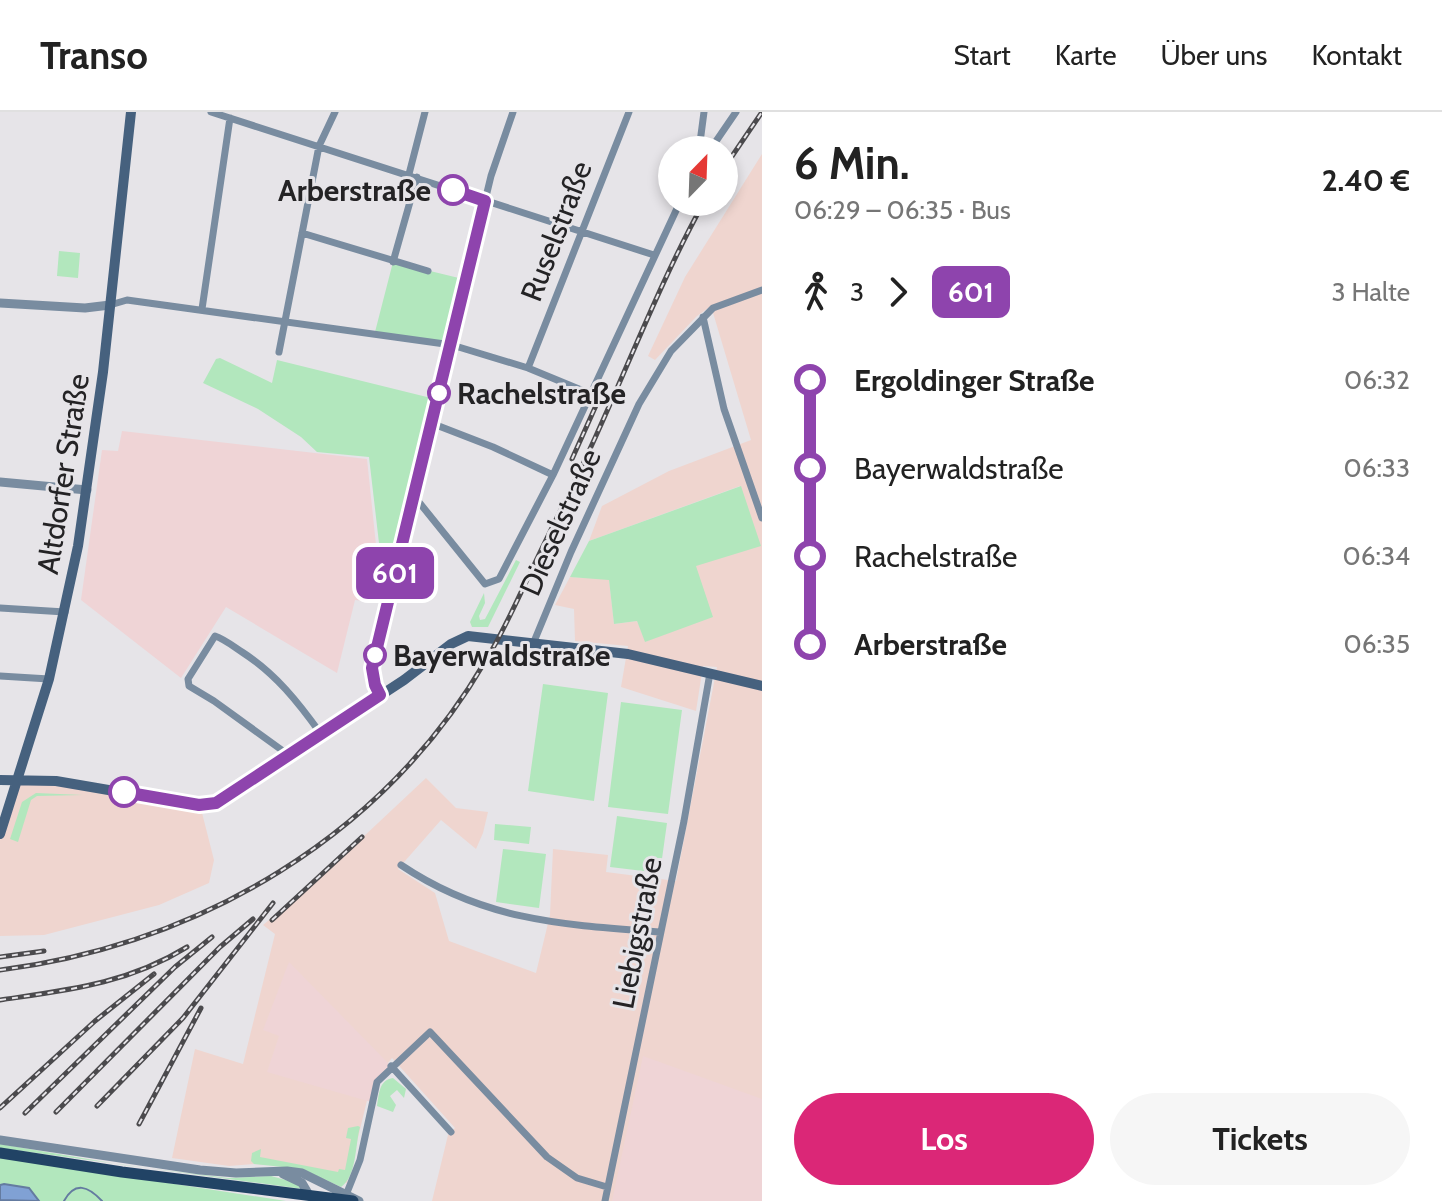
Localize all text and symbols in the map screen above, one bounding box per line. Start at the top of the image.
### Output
text: Transo [40,32,148,79]
text: Start [954,38,1011,72]
text: Karte [1055,38,1117,72]
text: Über uns [1161,38,1267,72]
text: Kontakt [1311,38,1402,72]
north arrow [658,136,738,216]
map controls [658,136,738,216]
text: 6 Min. [794,137,909,190]
street label: Ruselstraße [512,156,600,306]
text: 2.40 € [1322,162,1410,199]
place label: Arberstraße [278,172,431,209]
marker: Arberstraße [438,175,468,205]
text: 06:29 – 06:35 · Bus [794,194,1011,226]
icon: walk [794,270,838,314]
icon: forward [876,270,920,314]
text: 601 [948,275,994,309]
text: 3 [850,276,864,308]
text: 3 Halte [1332,276,1410,308]
text: Ergoldinger Straße [854,362,1095,399]
text: 06:32 [1344,364,1410,396]
street label: Altdorfer Straße [29,371,97,577]
place label: Rachelstraße [457,375,626,412]
marker: Rachelstraße [428,382,450,404]
street label: Dieselstraße [511,443,609,601]
text: Bayerwaldstraße [854,450,1064,487]
text: 06:33 [1344,452,1410,484]
text: Rachelstraße [854,538,1017,575]
text: 06:34 [1343,540,1410,572]
line badge: 601 [349,547,441,599]
text: 601 [372,556,418,590]
text: Arberstraße [854,626,1007,663]
text: 06:35 [1344,628,1410,660]
place label: Bayerwaldstraße [393,637,611,674]
marker: Bayerwaldstraße [364,644,386,666]
unlabelled marker [109,777,139,807]
street label: Liebigstraße [604,854,670,1012]
button: Los [794,1093,1094,1185]
button: Tickets [1110,1093,1410,1185]

